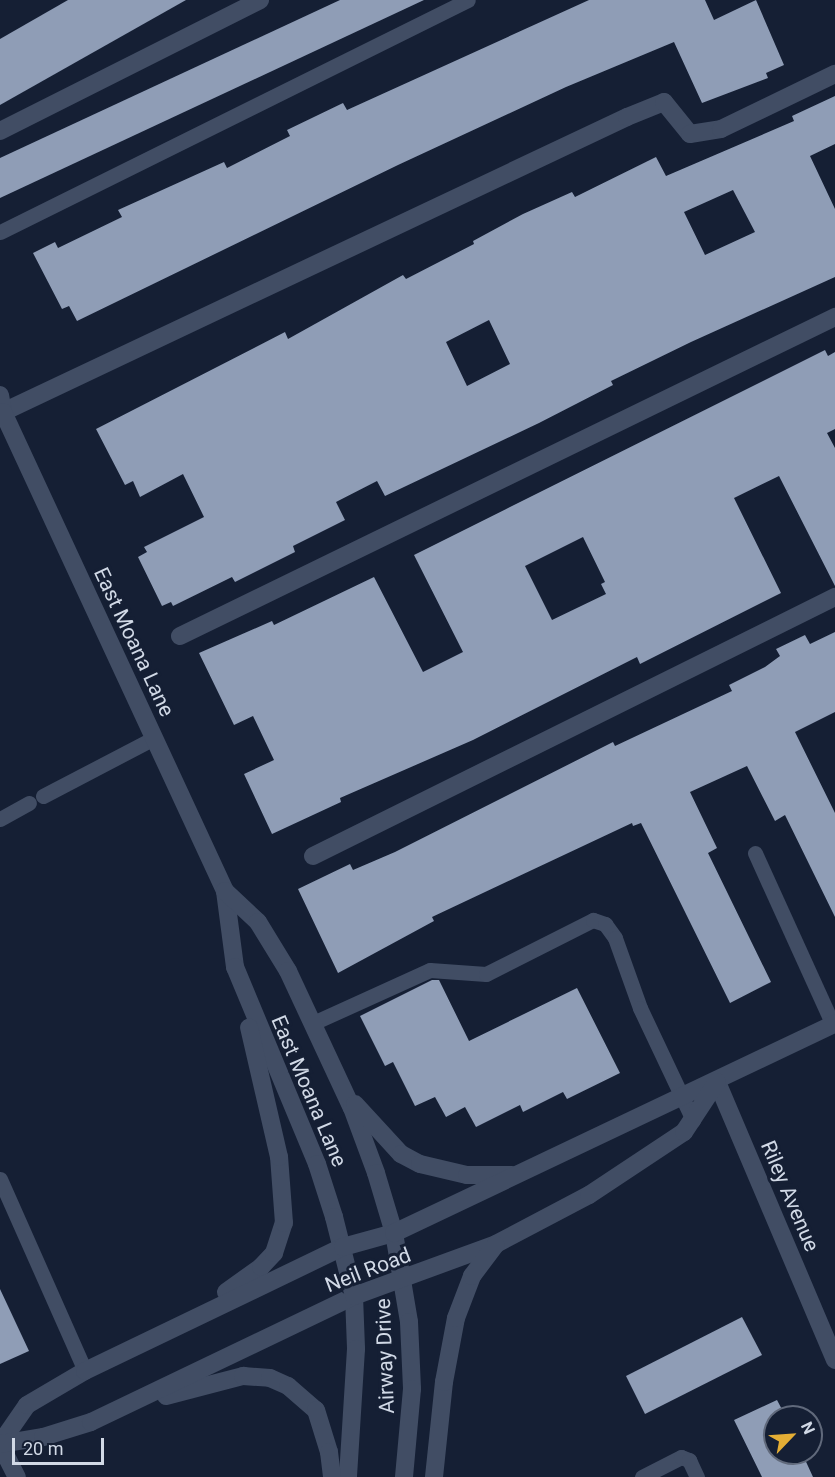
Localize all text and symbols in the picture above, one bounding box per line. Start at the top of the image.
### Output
street label: East Moana Lane [88,563,180,721]
street label: East Moana Lane [266,1012,352,1170]
street label: Riley Avenue [755,1137,825,1255]
street label: Neil Road [322,1242,414,1298]
street label: Airway Drive [370,1298,400,1414]
north arrow [763,1405,823,1465]
text: N [797,1419,819,1437]
scale bar [15,1426,106,1464]
text: 20 m [23,1438,63,1459]

